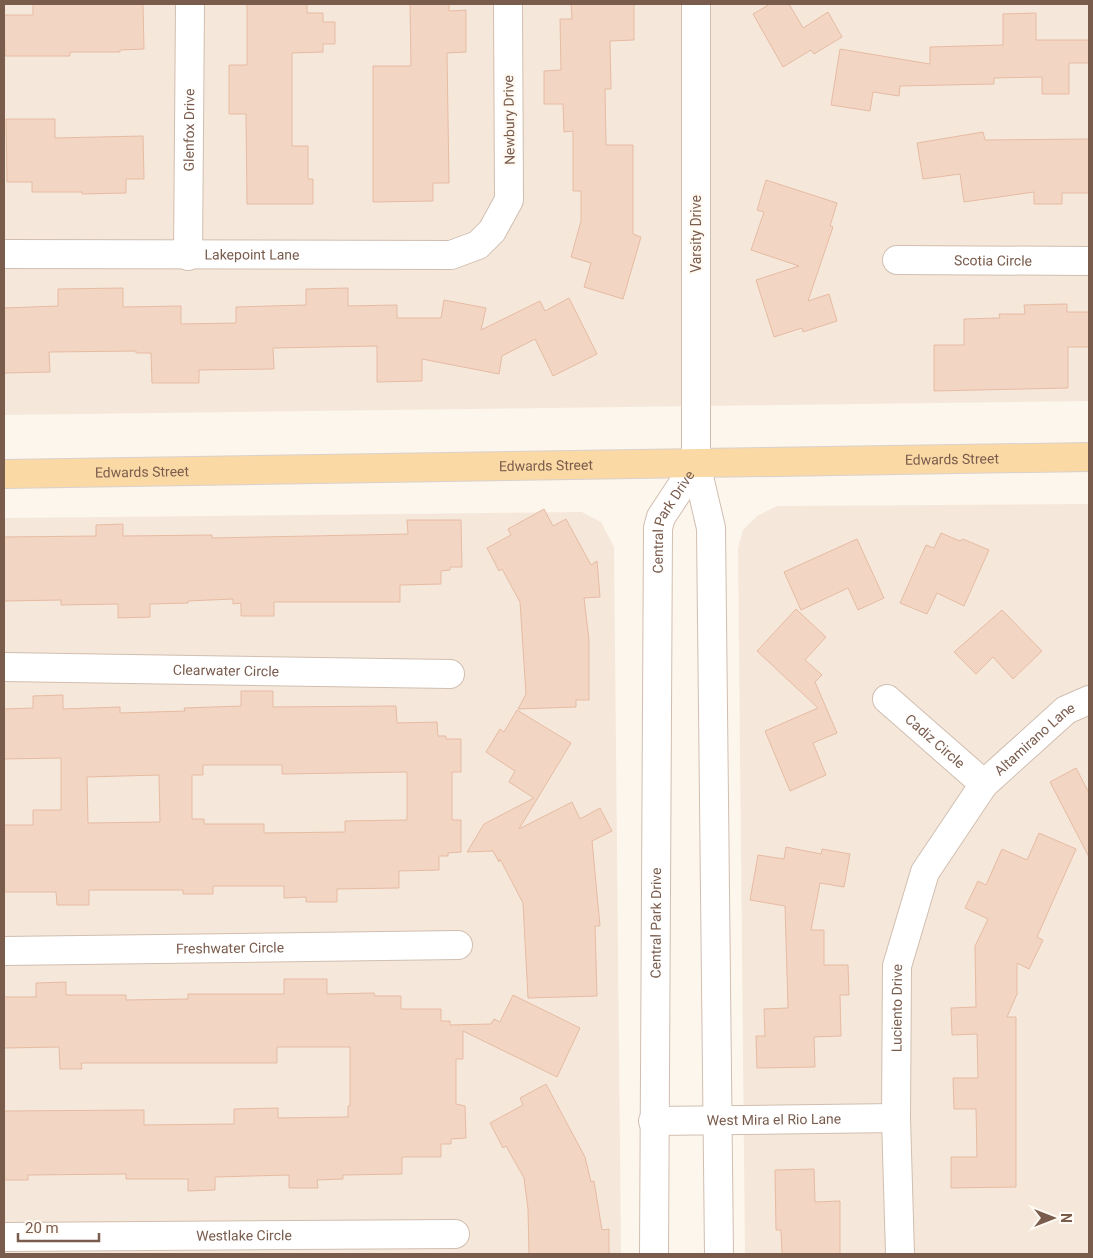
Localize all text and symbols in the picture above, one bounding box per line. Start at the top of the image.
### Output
street label: Newbury Drive [500,75,518,165]
street label: Glenfox Drive [181,89,197,171]
street label: Varsity Drive [688,195,704,273]
street label: Lakepoint Lane [204,246,300,263]
street label: Scotia Circle [954,252,1032,269]
street label: Edwards Street [905,450,999,468]
street label: Edwards Street [499,457,594,474]
street label: Edwards Street [95,463,190,481]
street label: Central Park Drive [650,467,698,574]
street label: Clearwater Circle [173,662,279,679]
street label: Altamirano Lane [991,699,1077,779]
street label: Cadiz Circle [902,711,968,772]
street label: Central Park Drive [648,867,664,979]
street label: Freshwater Circle [176,939,284,957]
street label: Luciento Drive [888,964,905,1052]
street label: West Mira el Rio Lane [707,1111,841,1128]
north arrow [1028,1193,1078,1243]
scale bar [18,1210,99,1242]
text: N [1058,1213,1074,1223]
text: 20 m [25,1219,59,1237]
street label: Westlake Circle [196,1227,292,1244]

